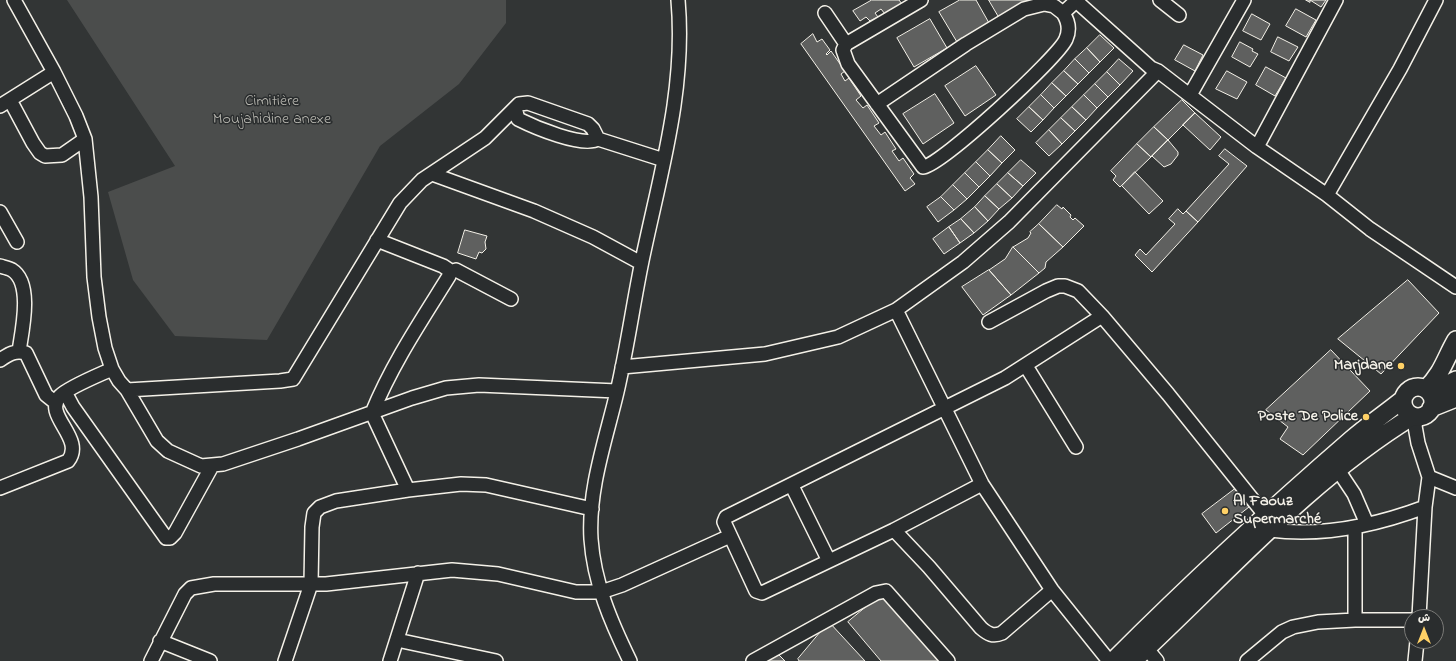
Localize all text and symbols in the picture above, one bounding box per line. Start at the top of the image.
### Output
park label: Cimitière Moujahidine anexe [213,92,331,130]
place label: Marjdane [1334,356,1393,376]
marker: Marjdane [1396,361,1406,371]
place label: Poste De Police [1258,407,1358,427]
marker: Poste De Police [1361,412,1371,422]
place label: Al Faouz Supermarché [1233,492,1321,530]
marker: Al Faouz Supermarché [1220,506,1230,516]
north arrow [1404,609,1444,649]
text: ش [1418,610,1430,626]

